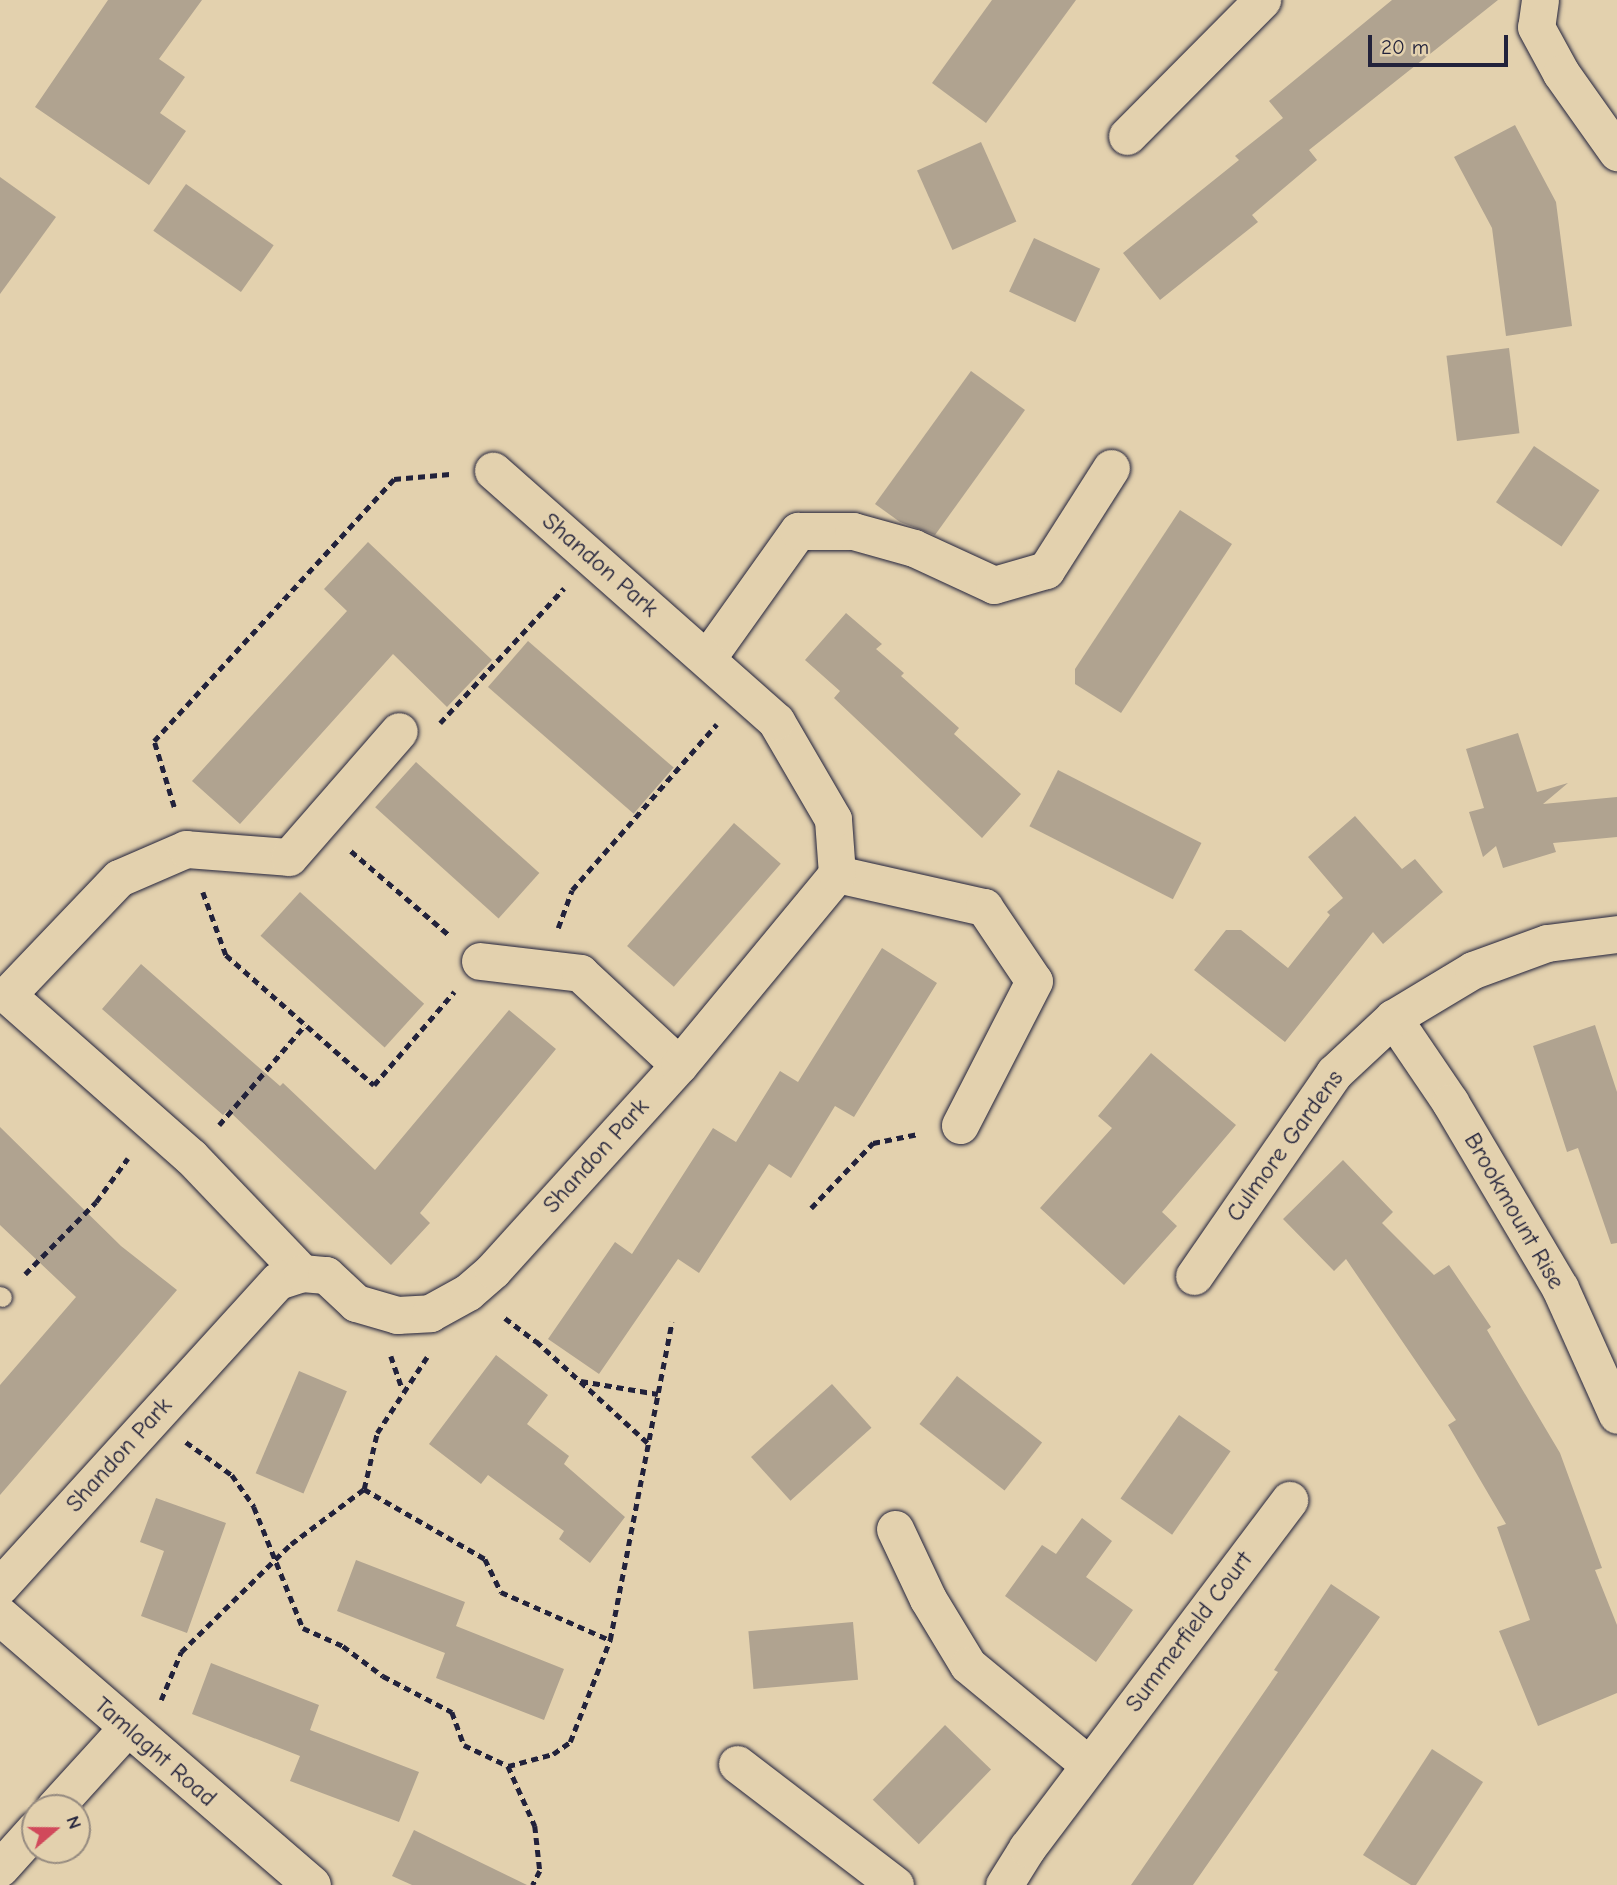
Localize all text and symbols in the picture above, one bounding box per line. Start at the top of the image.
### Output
scale bar [1372,21,1512,65]
text: 20 m [1381,35,1429,59]
street label: Shandon Park [536,507,664,623]
street label: Culmore Gardens [1220,1065,1350,1227]
street label: Shandon Park [537,1093,655,1219]
street label: Brookmount Rise [1458,1128,1570,1294]
street label: Shandon Park [60,1392,178,1518]
street label: Summerfield Court [1119,1546,1259,1718]
street label: Tamlaght Road [88,1691,222,1813]
north arrow [21,1794,91,1864]
text: N [61,1813,86,1832]

